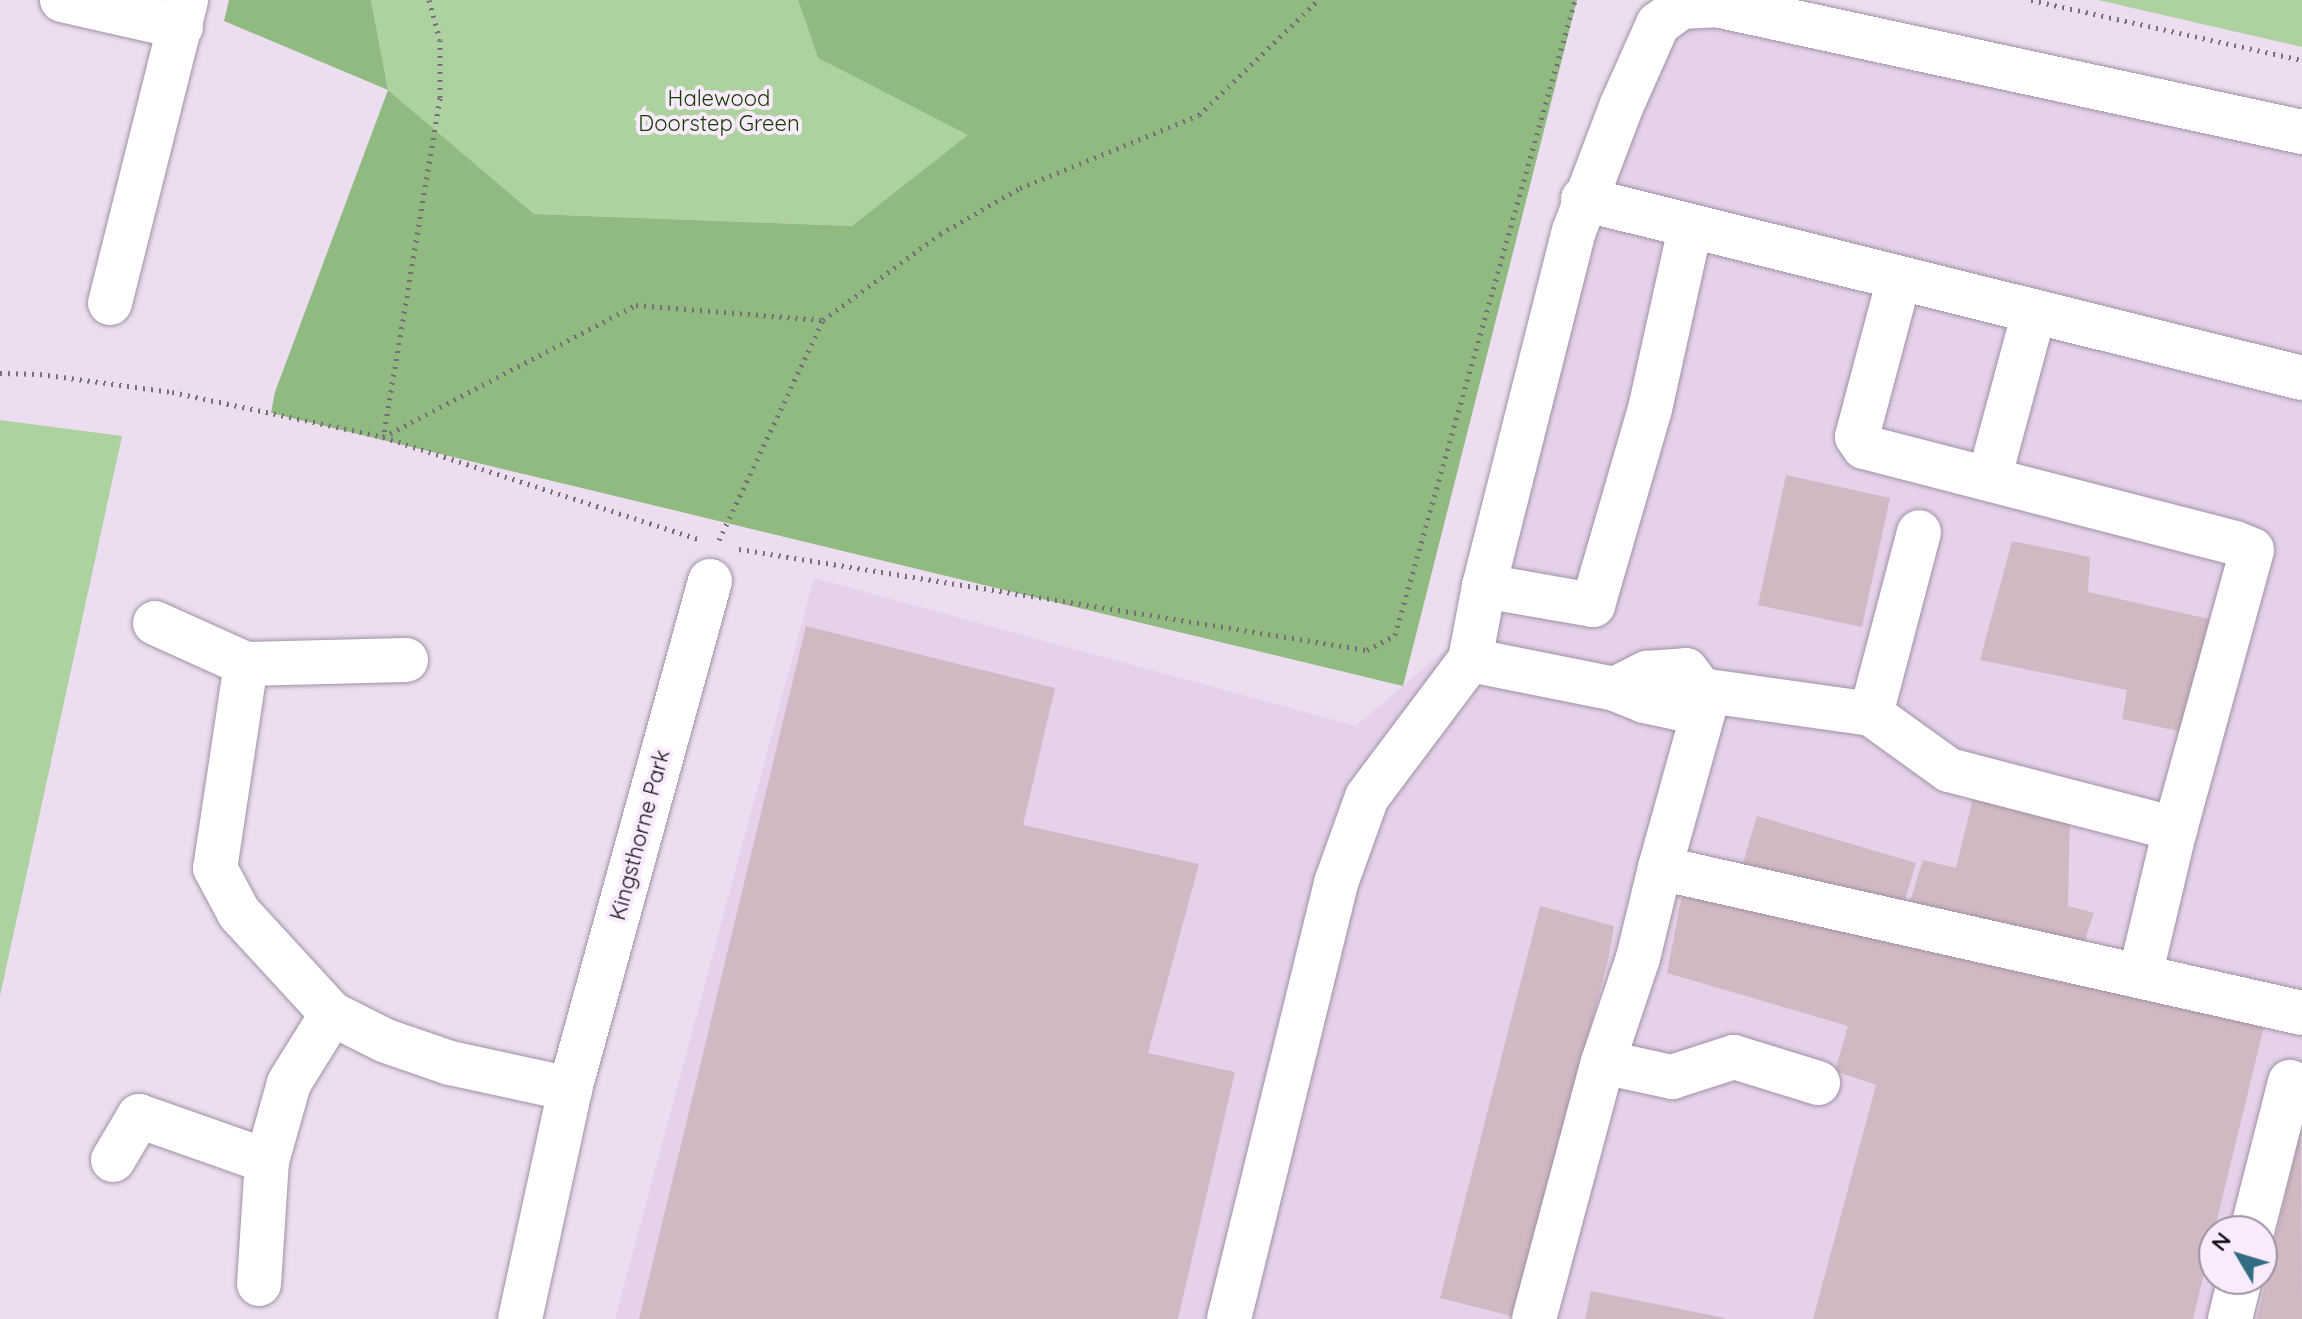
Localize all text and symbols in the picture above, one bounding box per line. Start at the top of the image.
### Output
park label: Halewood Doorstep Green [638,85,800,136]
street label: Kingsthorne Park [605,747,675,923]
north arrow [2198,1215,2278,1295]
text: N [2205,1226,2237,1256]

